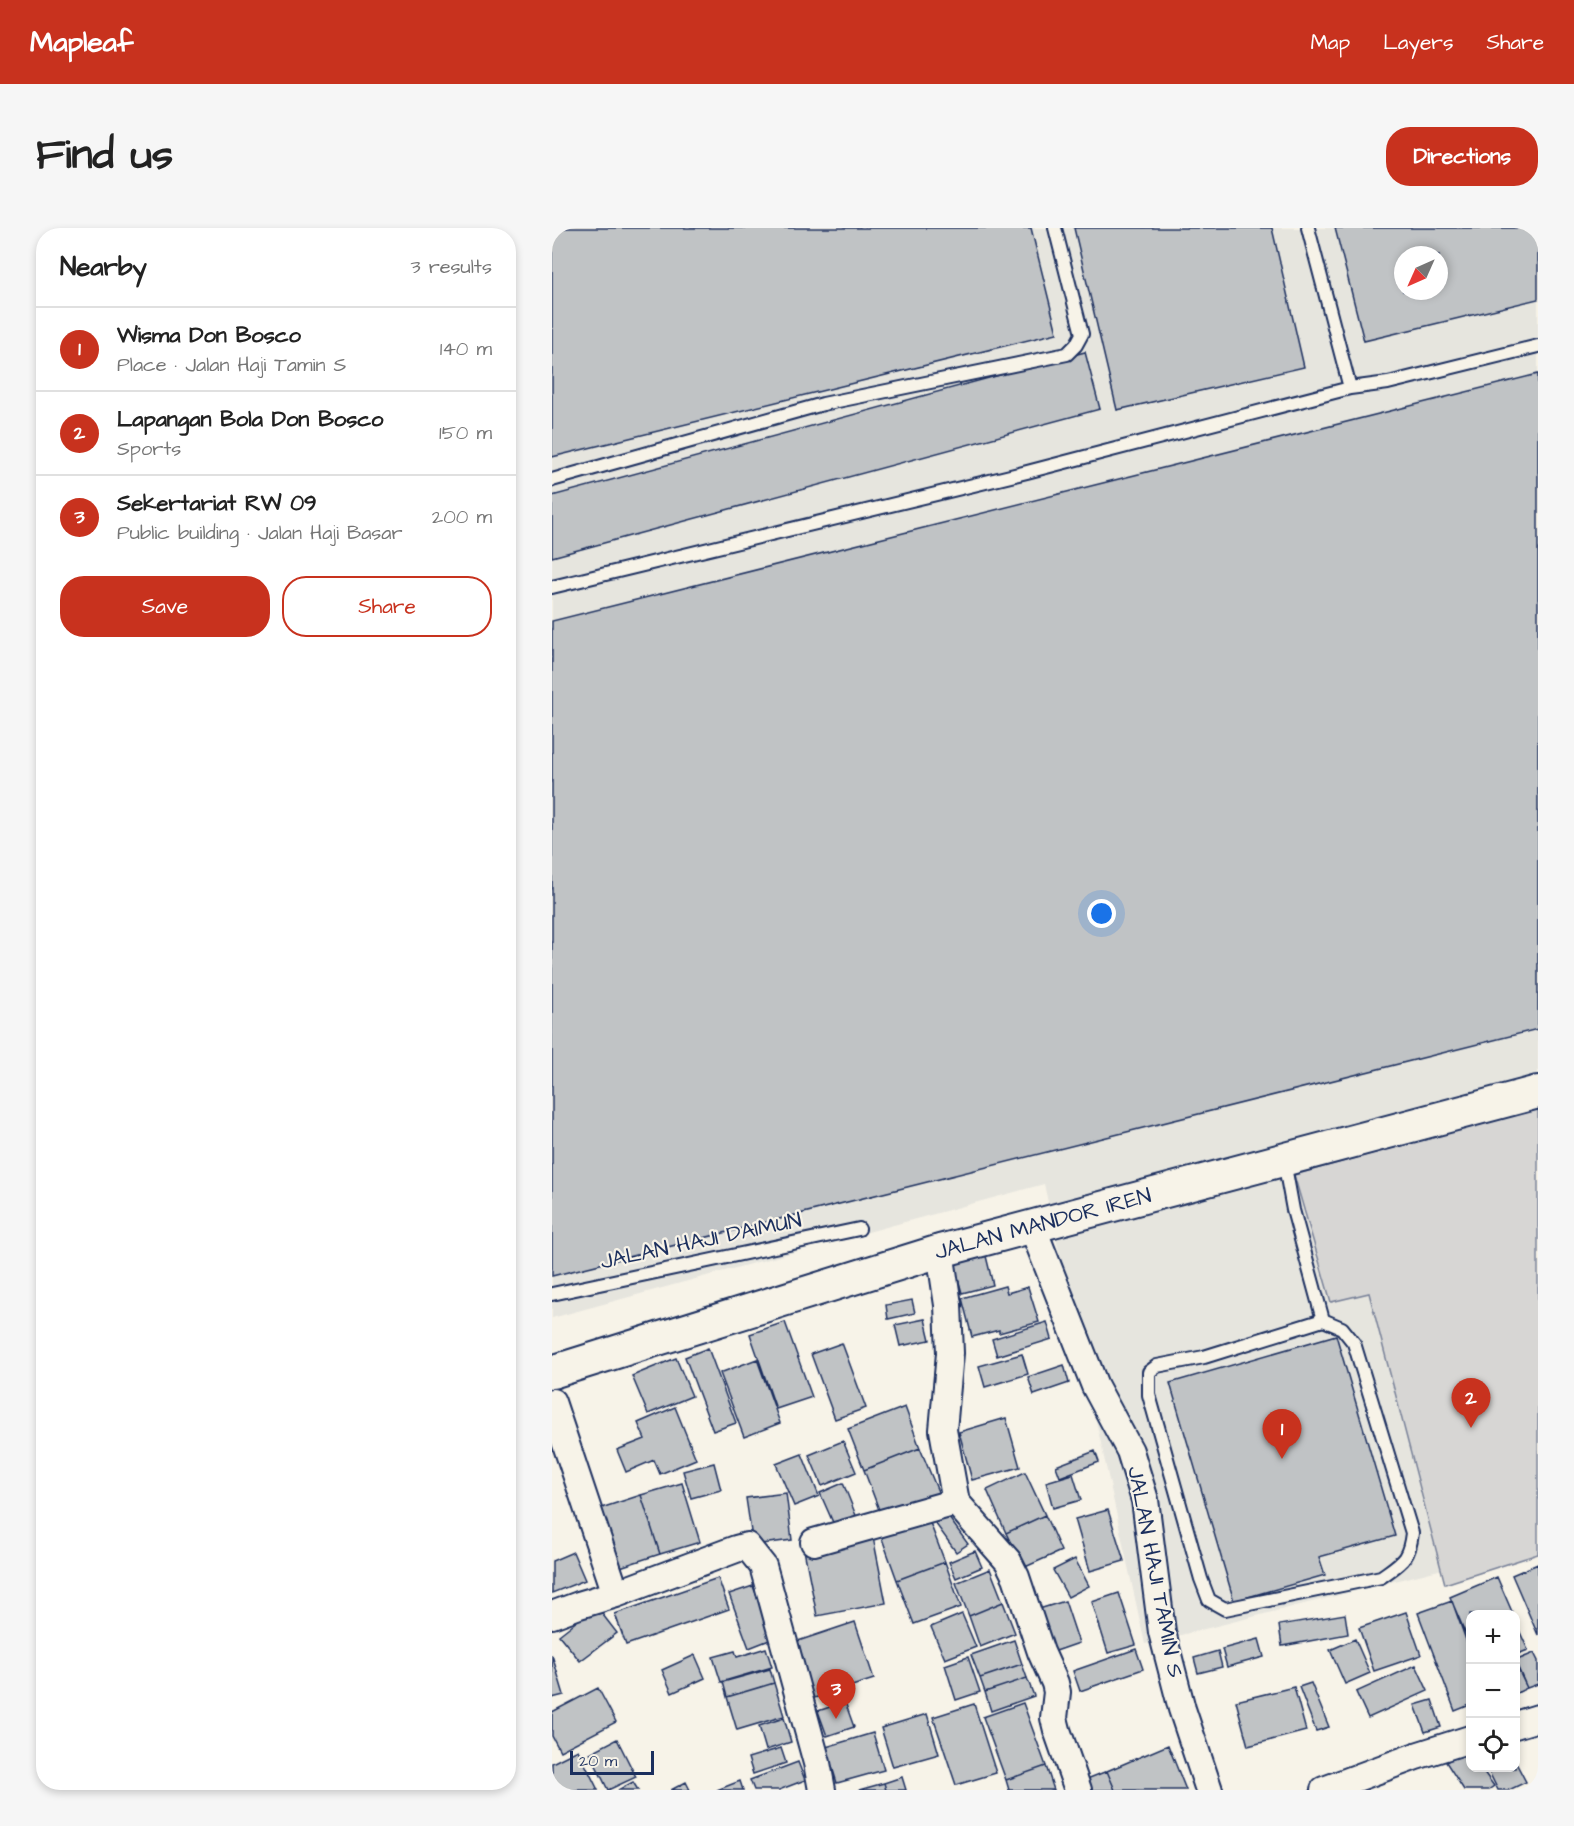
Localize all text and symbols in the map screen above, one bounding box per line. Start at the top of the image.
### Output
text: Mapleaf [30,23,133,62]
text: Map [1310,28,1350,57]
text: Layers [1383,28,1453,57]
text: Share [1486,28,1544,57]
text: Find us [36,127,173,185]
button: Directions [1386,127,1538,186]
north arrow [1394,246,1448,300]
text: Nearby [60,249,147,285]
text: 3 results [410,253,492,281]
text: Wisma Don Bosco [117,320,301,351]
text: 1 [78,335,81,363]
text: 140 m [440,335,492,363]
text: Place · Jalan Haji Tamin S [117,351,346,379]
text: Lapangan Bola Don Bosco [117,404,384,435]
text: 2 [74,419,85,447]
text: 150 m [439,419,492,447]
text: Sports [117,435,181,463]
text: Sekertariat RW 09 [117,488,317,519]
text: 3 [74,503,85,531]
text: 200 m [432,503,492,531]
text: Public building · Jalan Haji Basar [117,519,403,547]
button: Save [60,576,270,637]
button: Share [282,576,492,637]
your location [1087,899,1116,928]
street label: JALAN MANDOR IREN [931,1180,1155,1268]
street label: JALAN HAJI DAIMUN [598,1204,805,1277]
pin: 2 [1452,1378,1490,1428]
pin: 1 [1262,1410,1302,1459]
street label: JALAN HAJI TAMIN S [1119,1464,1191,1680]
map controls [1466,1610,1520,1772]
button: + [1466,1610,1520,1664]
button: − [1466,1664,1520,1718]
pin: 3 [816,1670,856,1719]
button: locate [1466,1718,1520,1772]
scale bar [570,1748,654,1776]
text: 20 m [579,1750,617,1772]

